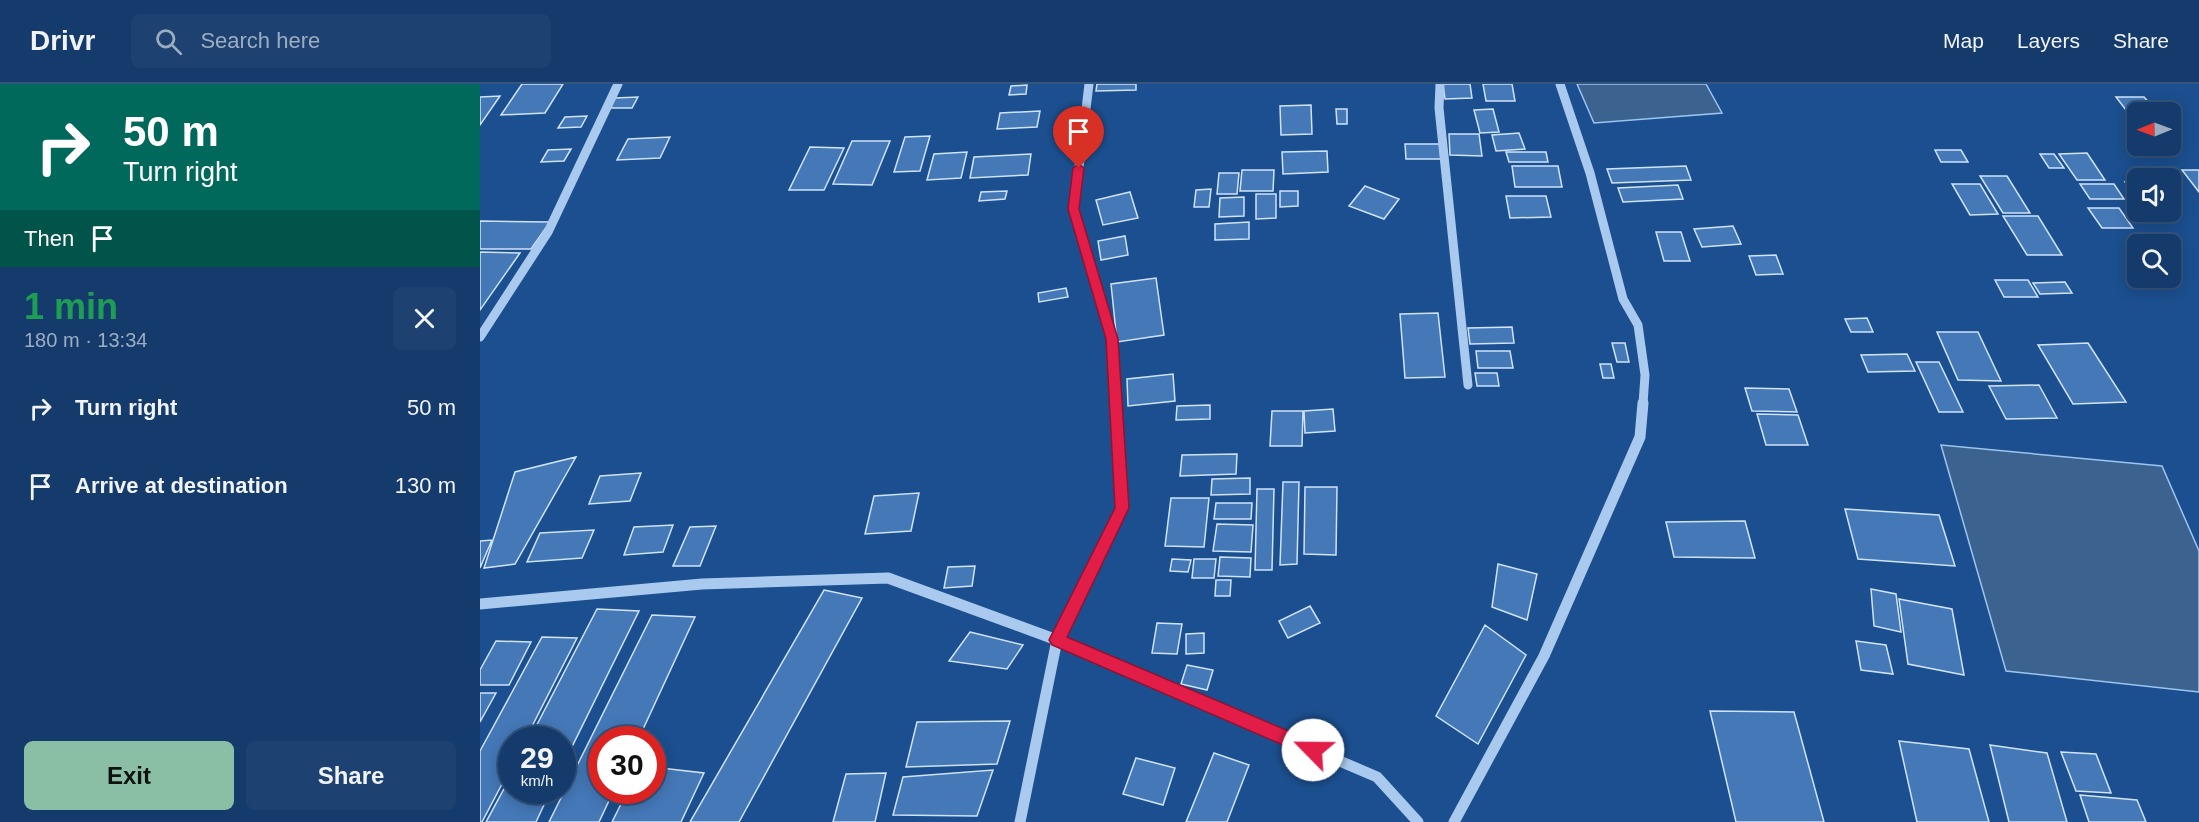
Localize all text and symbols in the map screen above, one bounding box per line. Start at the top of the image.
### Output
search box [131,14,551,68]
text: Drivr [30,25,95,56]
icon: search [152,25,185,58]
text: Search here [200,28,320,53]
text: Map [1943,29,1984,52]
text: Layers [2017,29,2080,52]
text: Share [2113,29,2169,52]
north arrow [2127,102,2181,156]
map controls [2127,102,2181,288]
pin [1053,106,1104,168]
icon: right [24,108,102,186]
text: 50 m [123,108,219,155]
icon: arrive [1062,115,1095,148]
text: Turn right [123,157,238,187]
button: sound [2127,168,2181,222]
icon: arrive [86,222,119,255]
text: Then [24,226,74,251]
button: search [2127,234,2181,288]
text: 1 min [24,286,118,327]
button: close [393,287,456,350]
text: 180 m · 13:34 [24,329,147,351]
icon: right [24,392,57,425]
text: Turn right [75,395,177,420]
text: 50 m [407,395,456,420]
icon: arrive [24,470,57,503]
text: Arrive at destination [75,473,288,498]
text: 130 m [395,473,456,498]
position arrow [1281,718,1345,782]
speed limit sign: 30 [588,726,666,804]
button: Exit [24,741,234,810]
button: Share [246,741,456,810]
text: 29 [520,741,554,774]
text: km/h [521,772,553,789]

